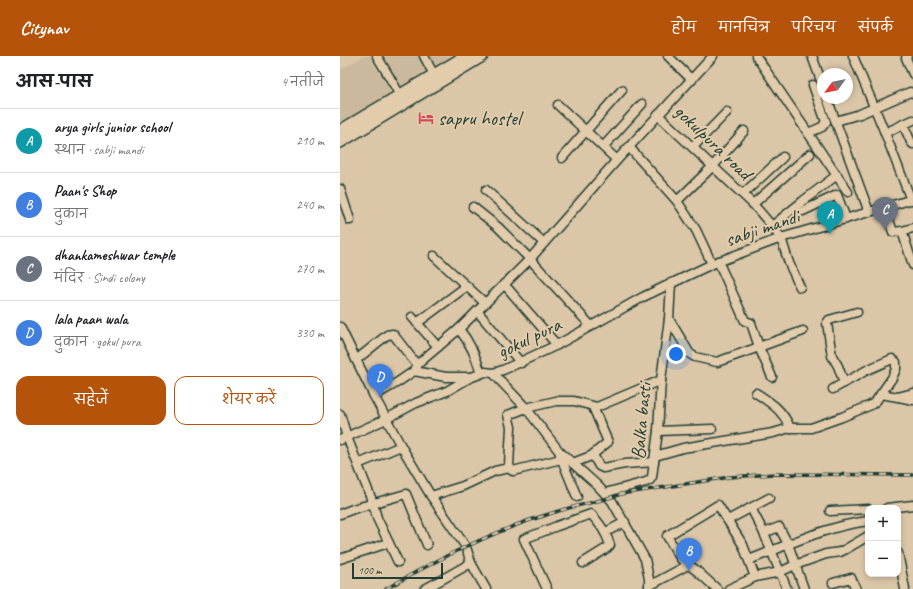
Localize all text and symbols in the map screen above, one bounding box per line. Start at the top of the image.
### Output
text: Citynav [20,16,68,40]
text: होम [672,19,696,36]
text: मानचित्र [718,19,770,36]
text: परिचय [792,19,836,36]
text: संपर्क [858,19,893,36]
north arrow [817,68,853,104]
text: आस-पास [16,71,92,92]
text: 4 नतीजे [281,74,324,90]
street label: gokulpura road [669,99,759,187]
place label: sapru hostel [438,106,524,131]
hotel icon: sapru hostel [417,109,435,127]
text: arya girls junior school [54,118,170,137]
text: A [26,133,32,149]
text: 210 m [296,133,324,149]
text: स्थान · sabji mandi [54,142,144,158]
text: Paan's Shop [54,182,116,201]
text: B [26,197,32,213]
text: 240 m [296,197,324,213]
pin: C [872,197,898,230]
pin: A [817,201,843,234]
street label: sabji mandi [722,203,805,252]
text: दुकान [54,206,88,222]
text: dhankameshwar temple [54,246,175,265]
text: C [26,261,32,277]
text: 270 m [296,261,324,277]
text: मंदिर · Sindi colony [54,270,145,286]
text: lala paan wala [54,310,128,329]
street label: gokul pura [493,311,566,364]
text: D [25,325,33,341]
text: 330 m [296,325,324,341]
text: दुकान · gokul pura [54,334,141,350]
your location [666,344,686,364]
pin: D [367,364,393,397]
button: सहेजें [16,376,166,425]
button: शेयर करें [174,376,324,425]
street label: Balka basti [625,379,657,460]
map controls [865,505,901,577]
button: + [865,505,901,541]
pin: B [676,538,702,571]
button: − [865,541,901,577]
scale bar [352,561,443,580]
text: 100 m [358,563,382,577]

